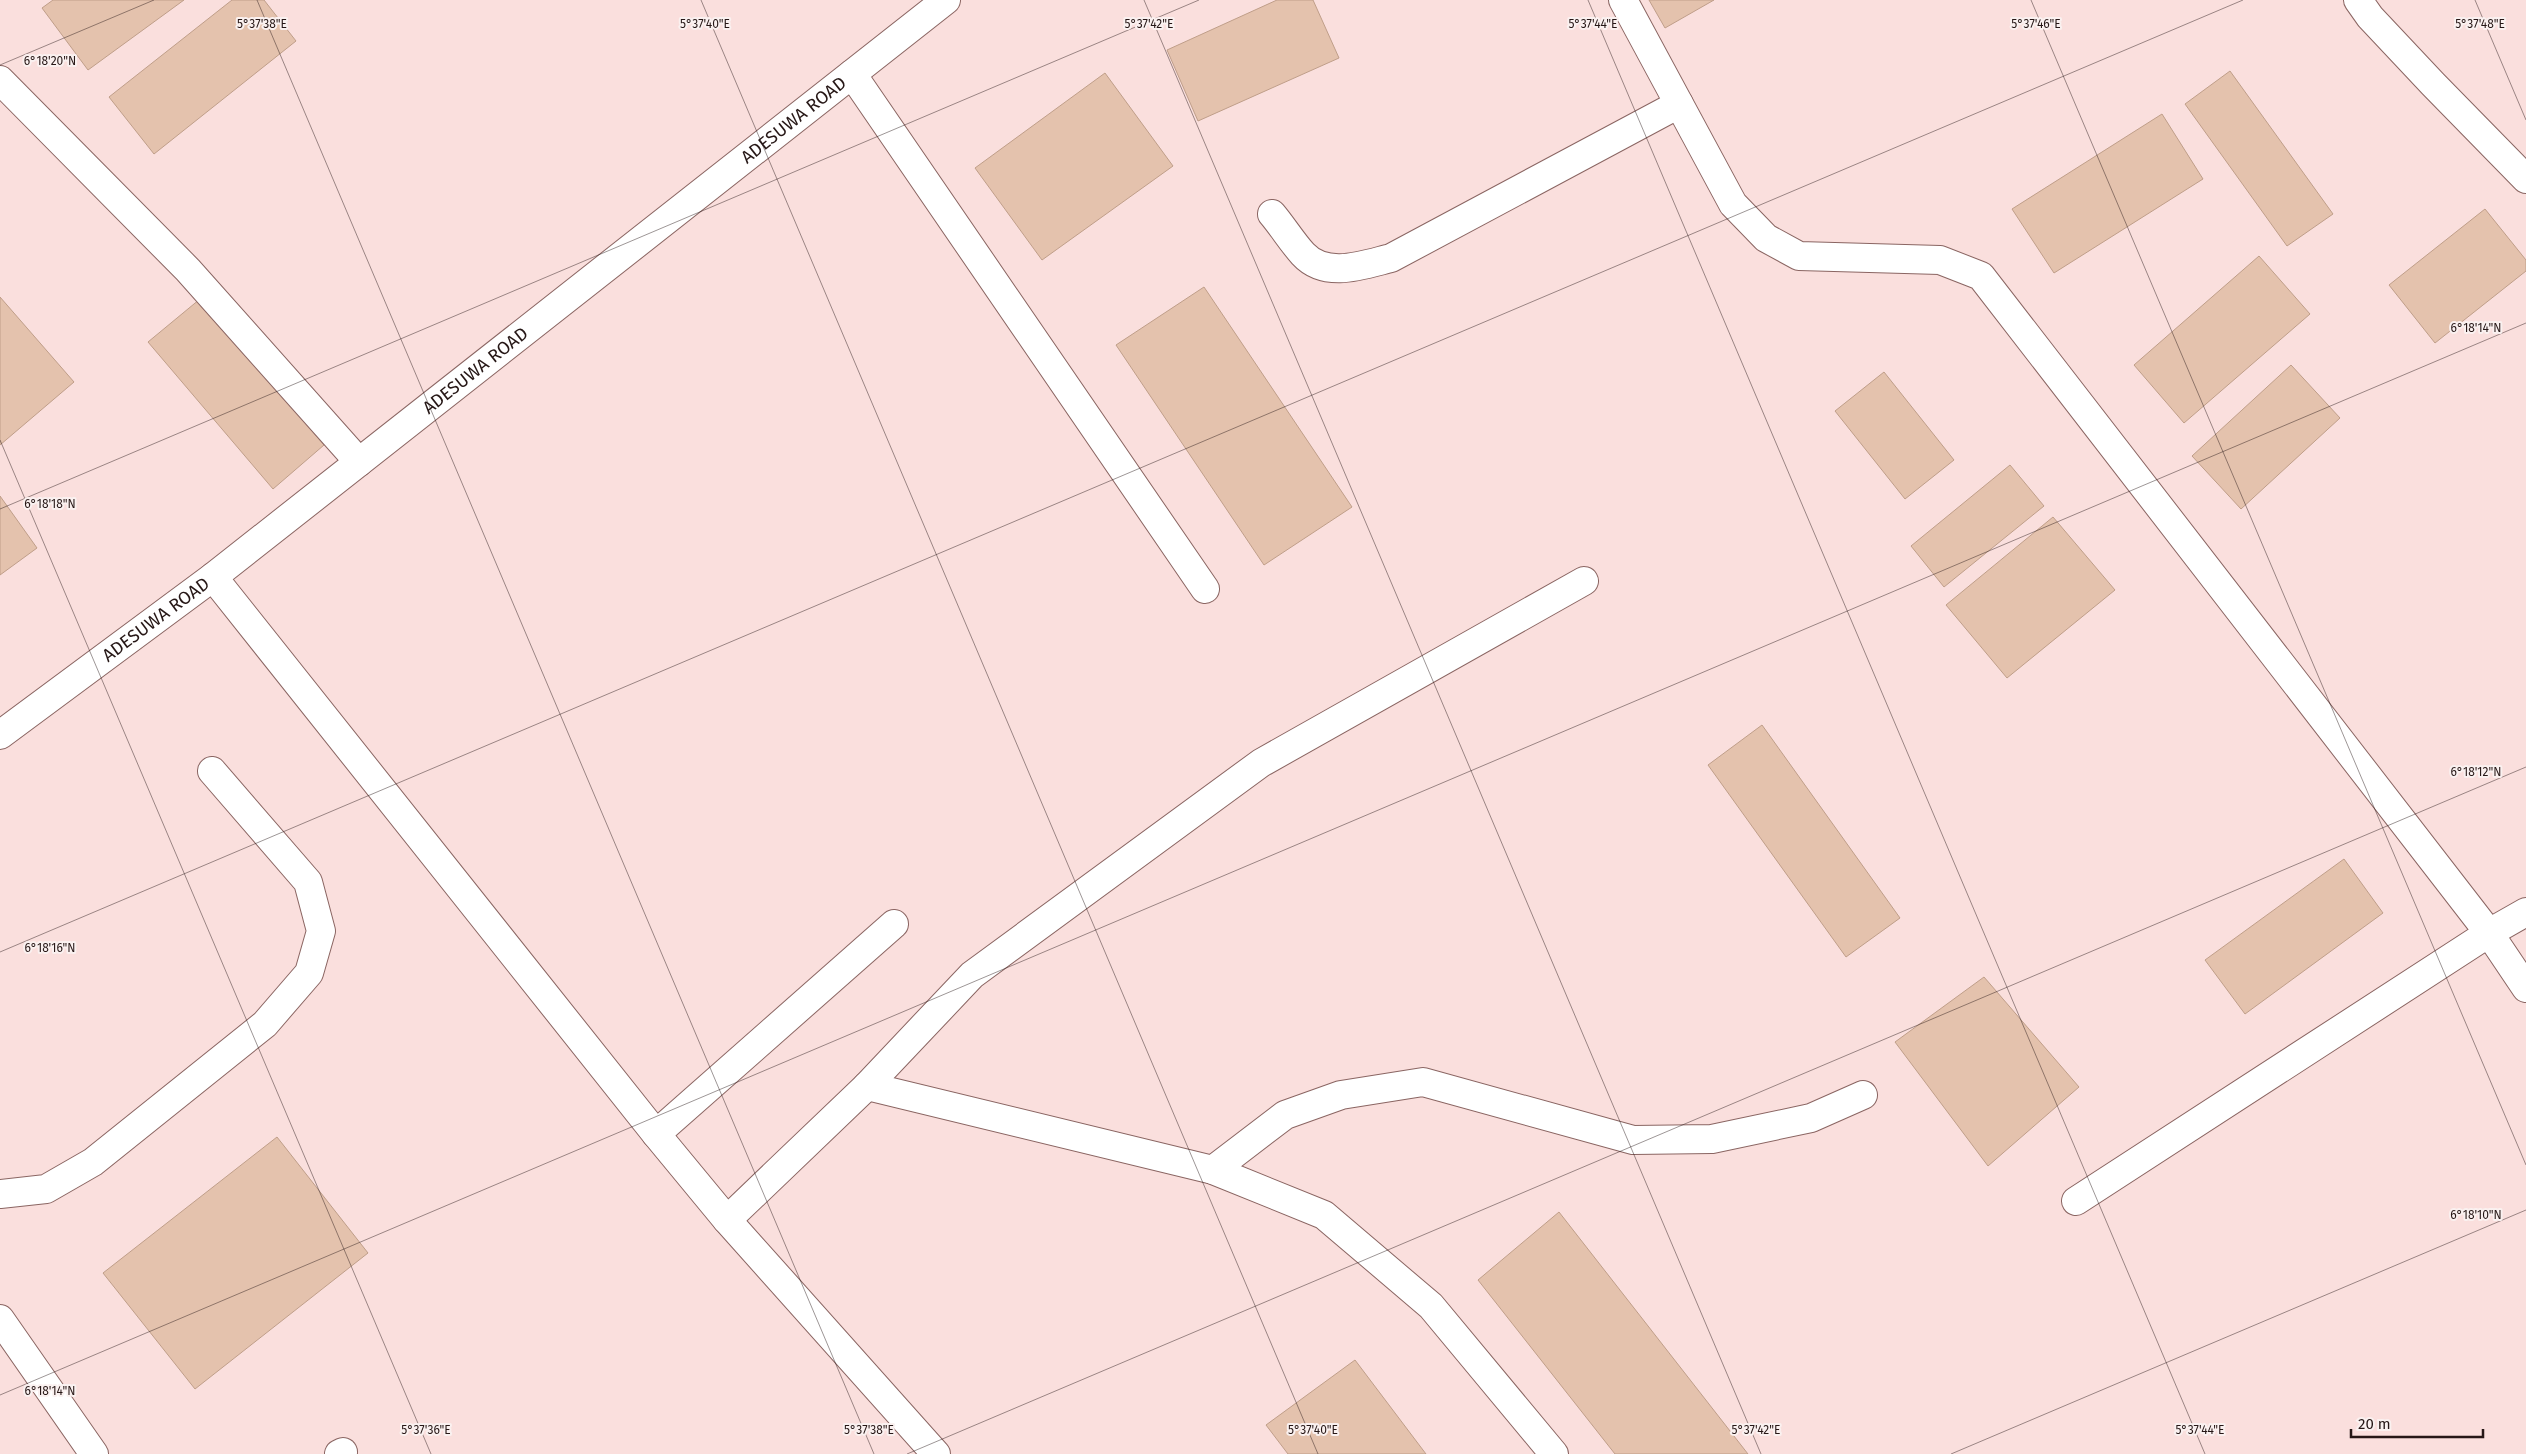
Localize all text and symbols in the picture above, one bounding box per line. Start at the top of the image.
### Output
text: 5°37'38"E [237,17,287,31]
text: 5°37'40"E [680,17,730,31]
text: 5°37'42"E [1125,17,1173,31]
text: 5°37'44"E [1568,17,1618,31]
text: 5°37'46"E [2011,17,2061,31]
text: 5°37'48"E [2455,17,2505,31]
text: 6°18'20"N [24,54,76,68]
street label: ADESUWA ROAD [736,72,851,168]
text: 6°18'14"N [2451,321,2501,335]
street label: ADESUWA ROAD [418,322,532,419]
text: 6°18'18"N [24,497,76,511]
street label: ADESUWA ROAD [98,572,214,666]
text: 6°18'12"N [2451,765,2501,779]
text: 6°18'16"N [24,941,76,955]
text: 6°18'10"N [2450,1208,2502,1222]
text: 6°18'14"N [25,1384,75,1398]
scale bar [2351,1406,2484,1438]
text: 20 m [2358,1415,2391,1433]
text: 5°37'36"E [401,1423,451,1437]
text: 5°37'38"E [844,1423,894,1437]
text: 5°37'40"E [1288,1423,1338,1437]
text: 5°37'42"E [1732,1423,1780,1437]
text: 5°37'44"E [2175,1423,2225,1437]

